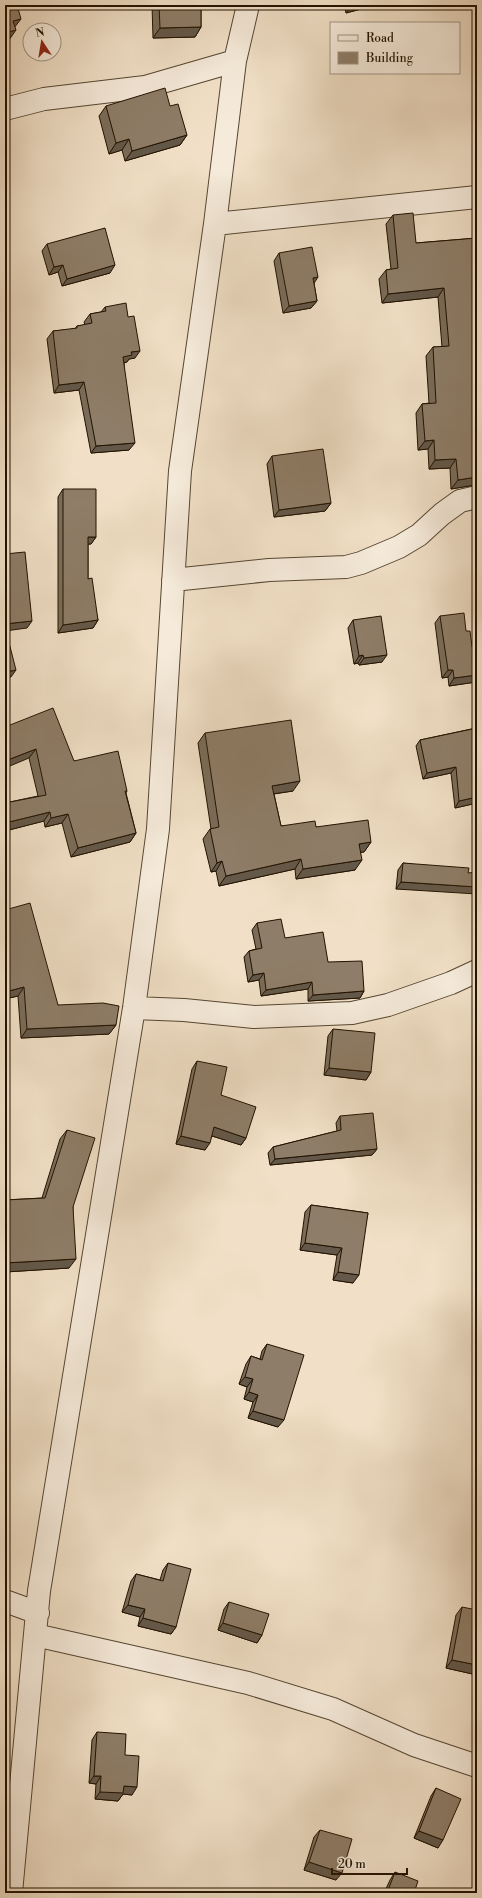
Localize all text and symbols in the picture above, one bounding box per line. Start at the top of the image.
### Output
north arrow [22,22,62,62]
legend [330,22,460,74]
text: N [34,25,46,41]
text: Road [366,31,394,46]
text: Building [365,51,414,66]
scale bar [332,1850,407,1876]
text: 20 m [338,1857,366,1872]

